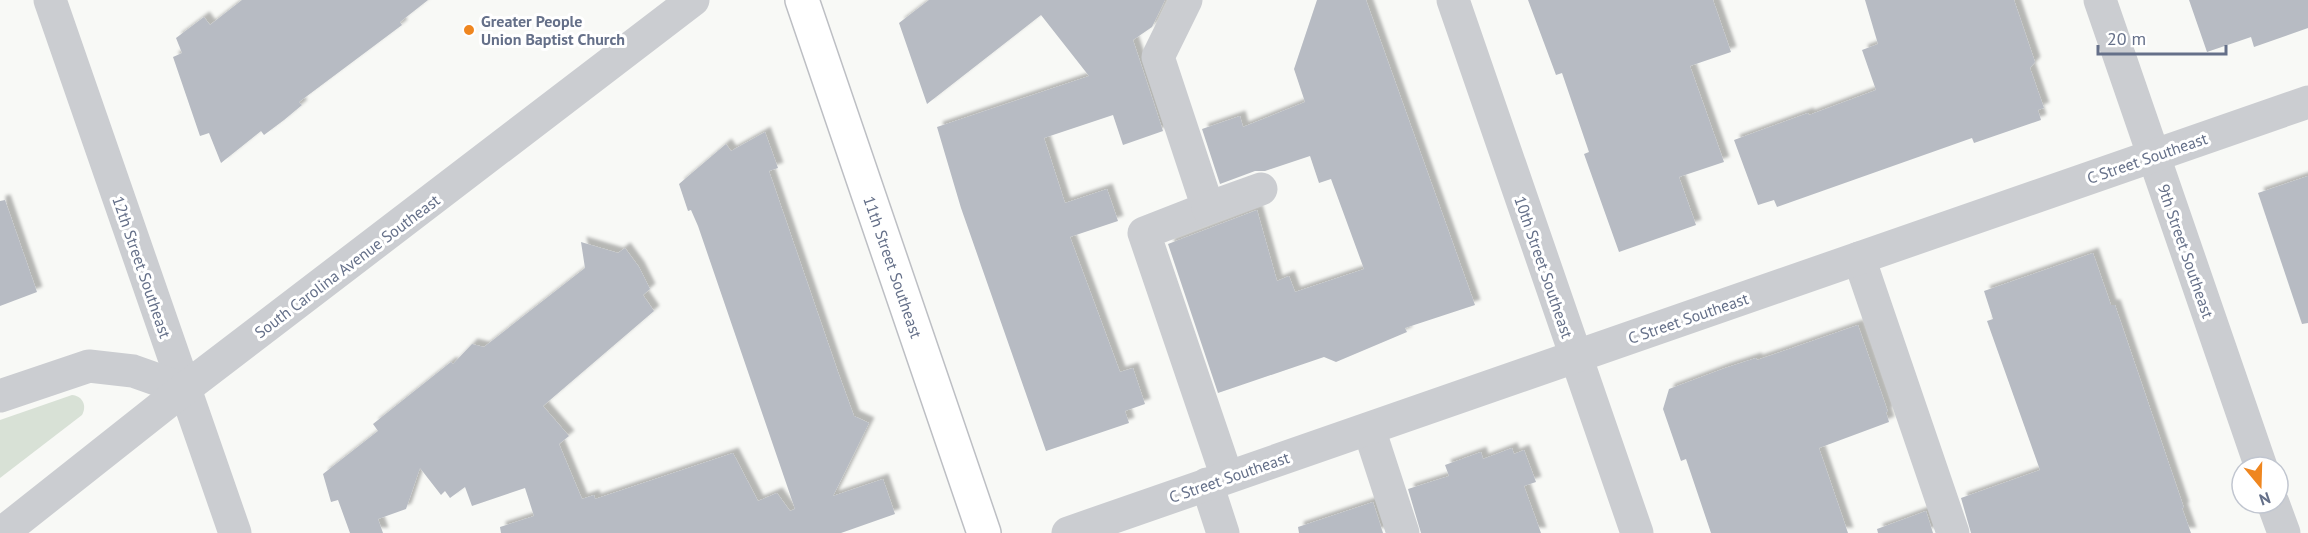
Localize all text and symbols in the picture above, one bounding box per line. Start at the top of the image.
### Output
place label: Greater People Union Baptist Church [481,11,625,49]
scale bar [2098,18,2226,56]
marker: Greater People Union Baptist Church [462,23,476,37]
text: 20 m [2107,27,2146,50]
street label: C Street Southeast [2084,128,2210,188]
street label: 9th Street Southeast [2154,181,2218,321]
street label: South Carolina Avenue Southeast [250,189,444,342]
street label: 12th Street Southeast [108,193,176,341]
street label: 11th Street Southeast [859,193,927,341]
street label: 10th Street Southeast [1510,193,1578,341]
street label: C Street Southeast [1625,288,1751,348]
street label: C Street Southeast [1166,447,1292,507]
north arrow [2230,455,2290,515]
text: N [2257,488,2273,510]

